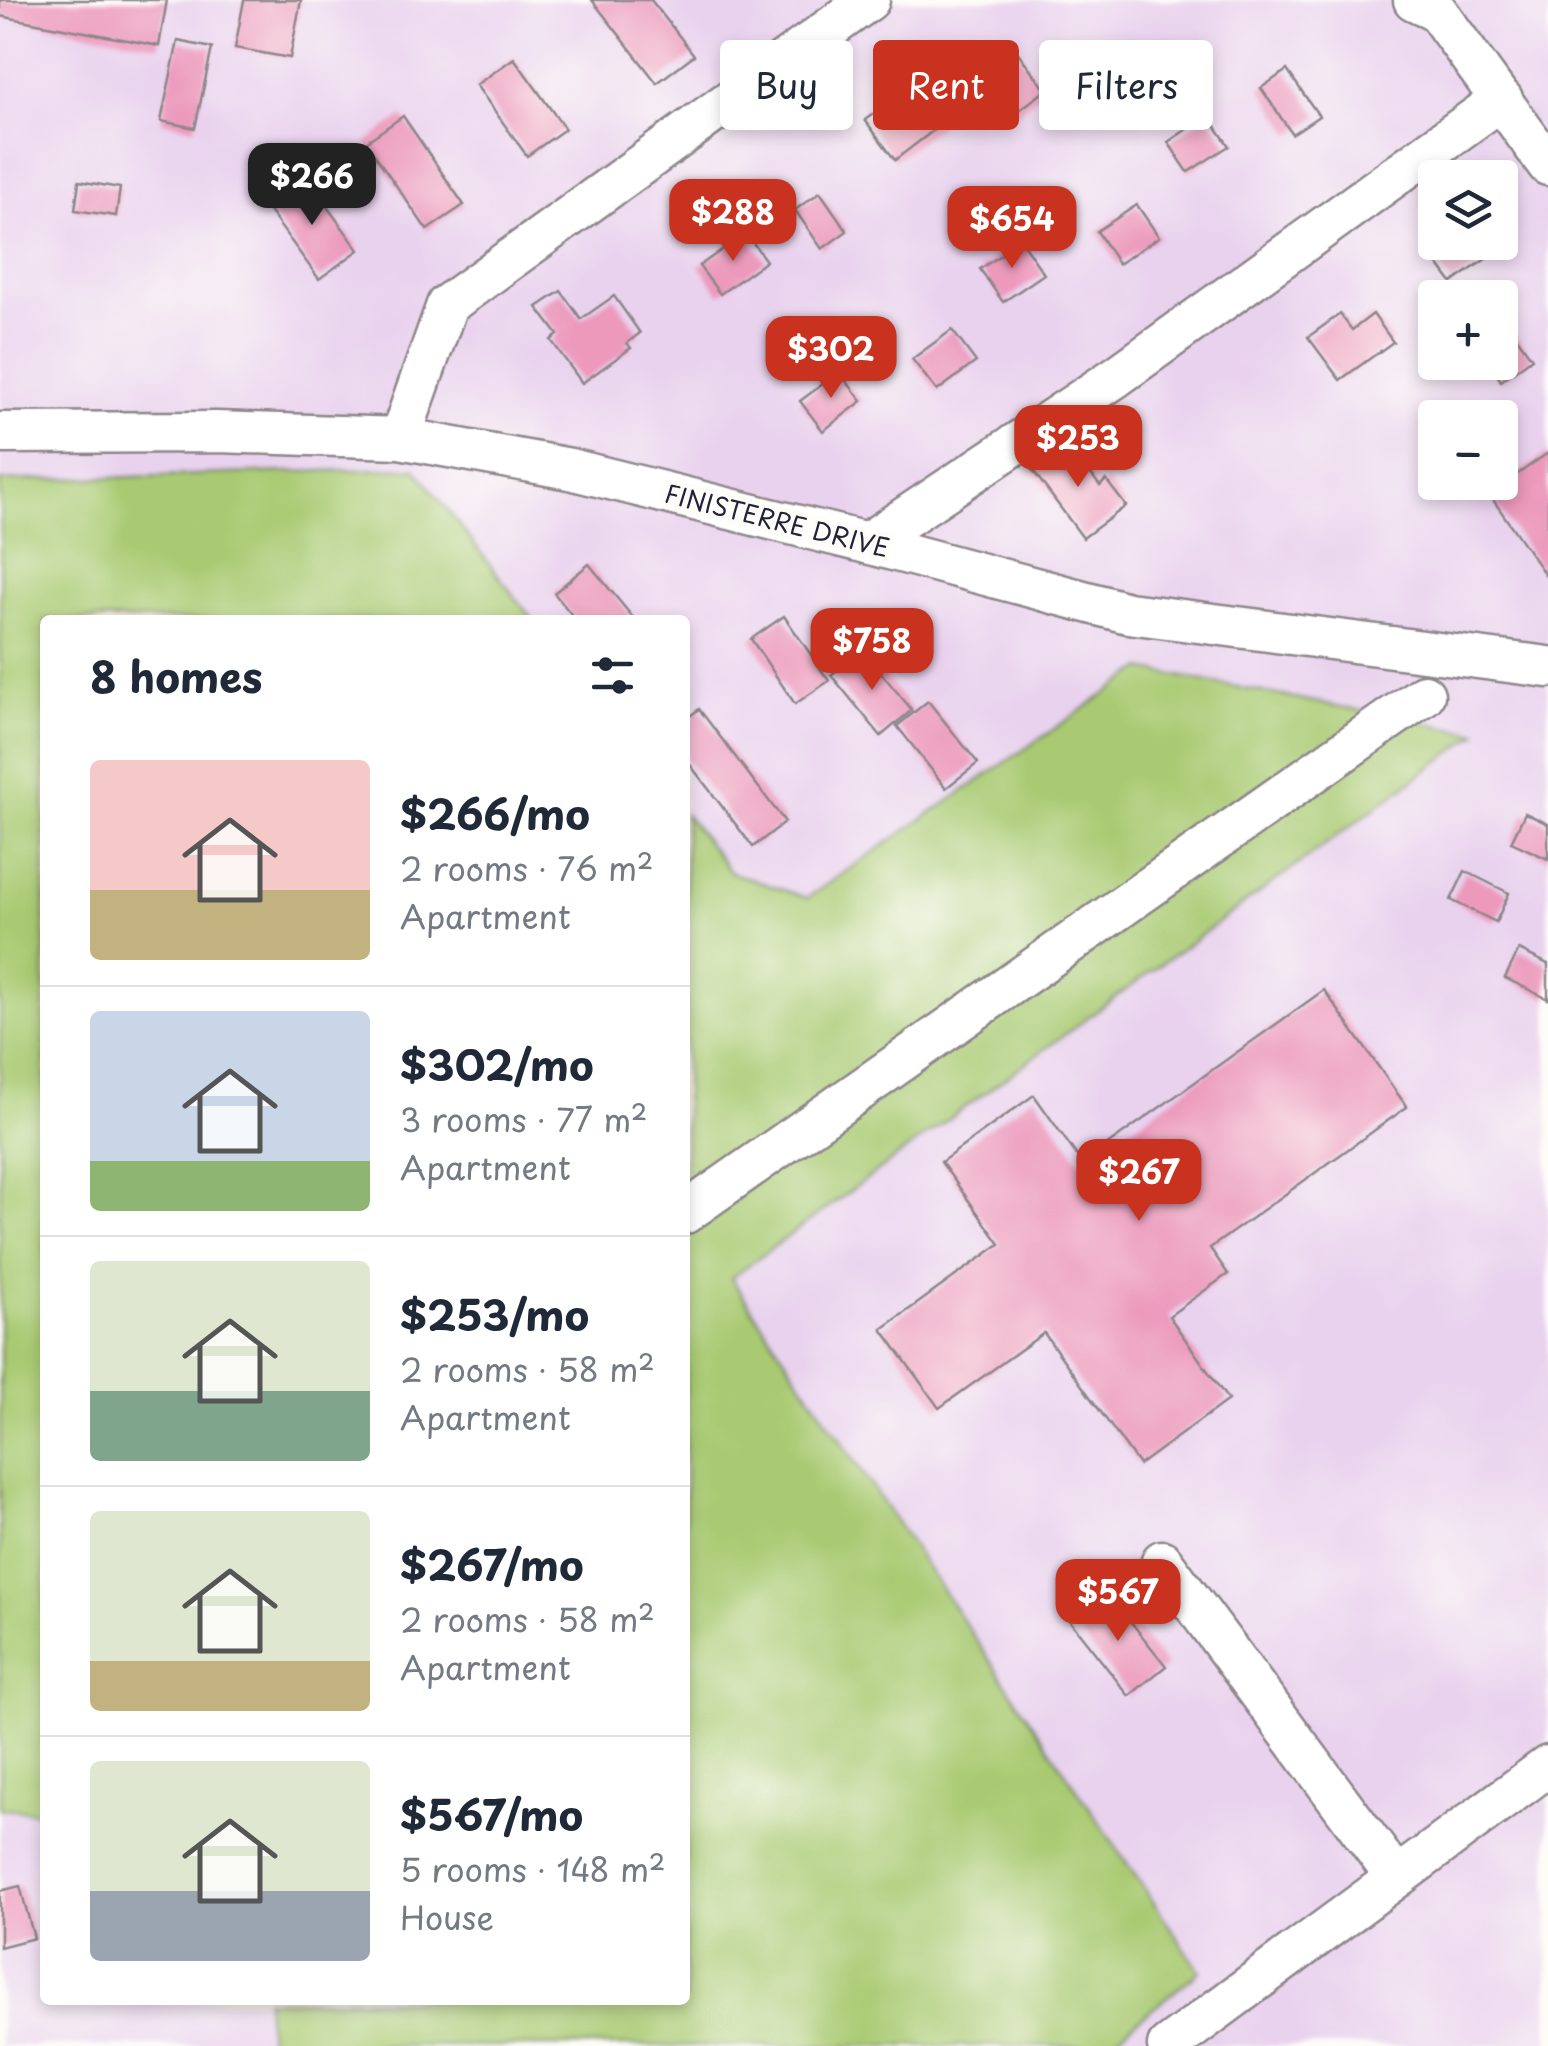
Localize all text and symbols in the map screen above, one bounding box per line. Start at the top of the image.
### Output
chip: Buy [720,40,853,130]
chip: Rent [873,40,1019,130]
chip: Filters [1039,40,1213,130]
pin: $266 [253,143,371,228]
text: $266 [270,151,354,199]
map controls [1418,160,1518,500]
button: layers [1418,160,1518,260]
pin: $288 [674,179,792,264]
pin: $654 [953,186,1071,271]
text: $288 [691,187,775,235]
text: $654 [969,194,1055,242]
button: + [1418,280,1518,380]
pin: $302 [772,316,890,401]
text: $302 [788,324,874,372]
button: − [1418,400,1518,500]
pin: $253 [1019,405,1137,490]
text: $253 [1036,413,1120,461]
street label: FINISTERRE DRIVE [661,474,894,566]
pin: $758 [813,608,931,693]
text: $758 [833,616,911,664]
text: 8 homes [90,644,263,707]
icon: filters [585,648,640,703]
text: $266/mo [400,781,590,844]
icon: home [170,800,290,920]
text: 2 rooms · 76 m² [400,844,654,892]
text: Apartment [400,892,571,940]
text: $302/mo [400,1032,594,1095]
icon: home [170,1051,290,1171]
text: 3 rooms · 77 m² [400,1095,648,1143]
pin: $267 [1080,1139,1198,1224]
text: Apartment [400,1143,571,1191]
text: $267 [1098,1147,1180,1195]
text: $253/mo [400,1282,589,1345]
icon: home [170,1301,290,1421]
text: 2 rooms · 58 m² [400,1345,655,1393]
text: Apartment [400,1393,571,1441]
text: $267/mo [400,1532,584,1595]
icon: home [170,1551,290,1671]
pin: $567 [1059,1559,1177,1644]
text: $567 [1078,1567,1158,1615]
text: 2 rooms · 58 m² [400,1595,655,1643]
text: Apartment [400,1643,571,1691]
text: $567/mo [400,1782,583,1845]
icon: home [170,1801,290,1921]
text: 5 rooms · 148 m² [400,1845,665,1893]
text: House [400,1893,494,1941]

